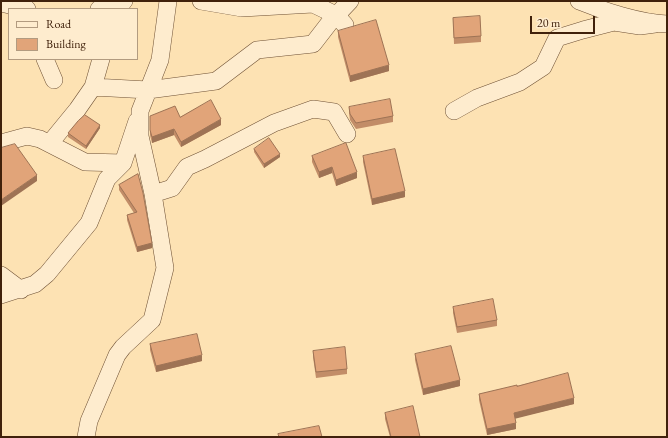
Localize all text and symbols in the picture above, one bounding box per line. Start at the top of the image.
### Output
legend [8,8,138,60]
scale bar [532,8,597,34]
text: 20 m [537,15,560,31]
text: Road [46,16,71,32]
text: Building [46,36,86,52]

